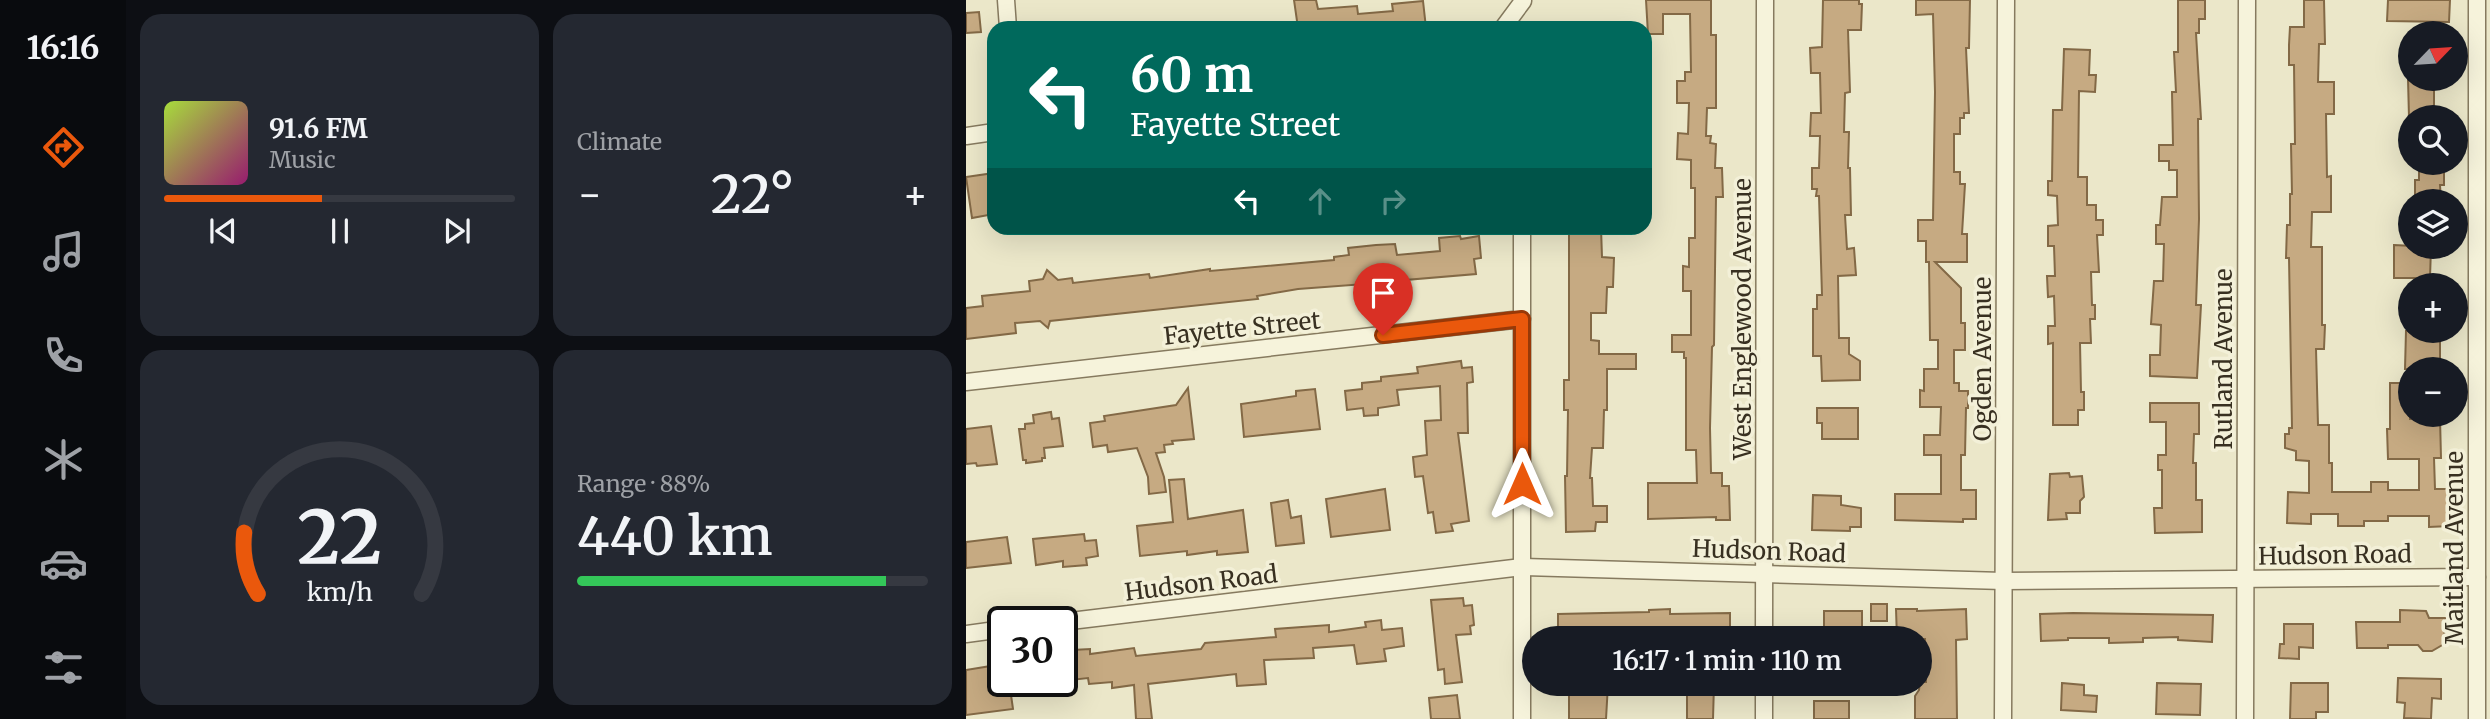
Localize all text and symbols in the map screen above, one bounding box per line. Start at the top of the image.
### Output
north arrow [2398,21,2468,91]
map controls [2398,21,2468,427]
text: 16:16 [27,28,100,68]
text: 60 m [1130,44,1253,105]
icon: left [1015,49,1106,140]
text: Fayette Street [1130,105,1340,145]
button: search [2398,105,2468,175]
text: 91.6 FM [269,112,368,145]
icon: directions [39,123,88,172]
text: Climate [577,127,662,156]
text: Music [269,145,336,174]
text: 22° [711,162,794,227]
text: − [577,171,602,218]
text: + [903,171,928,218]
street label: West Englewood Avenue [1727,178,1758,461]
icon: left [1228,182,1266,220]
icon: ahead [1301,182,1339,220]
icon: right [1374,182,1412,220]
button: layers [2398,189,2468,259]
icon: previous [204,212,242,250]
icon: pause [321,212,359,250]
icon: next [438,212,476,250]
icon: music [39,227,88,276]
pin [1353,263,1413,335]
street label: Rutland Avenue [2208,268,2239,450]
button: + [2398,273,2468,343]
icon: arrive [1364,274,1402,312]
street label: Ogden Avenue [1967,277,1998,441]
street label: Fayette Street [1162,304,1323,352]
icon: phone [39,331,88,380]
button: − [2398,357,2468,427]
icon: climate [39,435,88,484]
position arrow [1485,447,1559,521]
street label: Maitland Avenue [2439,451,2470,645]
text: Range · 88% [577,469,710,498]
text: 22 [297,492,382,584]
text: 440 km [577,504,773,569]
street label: Hudson Road [1692,533,1846,569]
street label: Hudson Road [2258,538,2412,572]
icon: car [39,539,88,588]
street label: Hudson Road [1123,558,1279,608]
text: km/h [306,575,373,607]
speed limit sign: 30 [987,606,1078,697]
icon: filters [39,643,88,692]
text: 16:17 · 1 min · 110 m [1612,644,1842,677]

